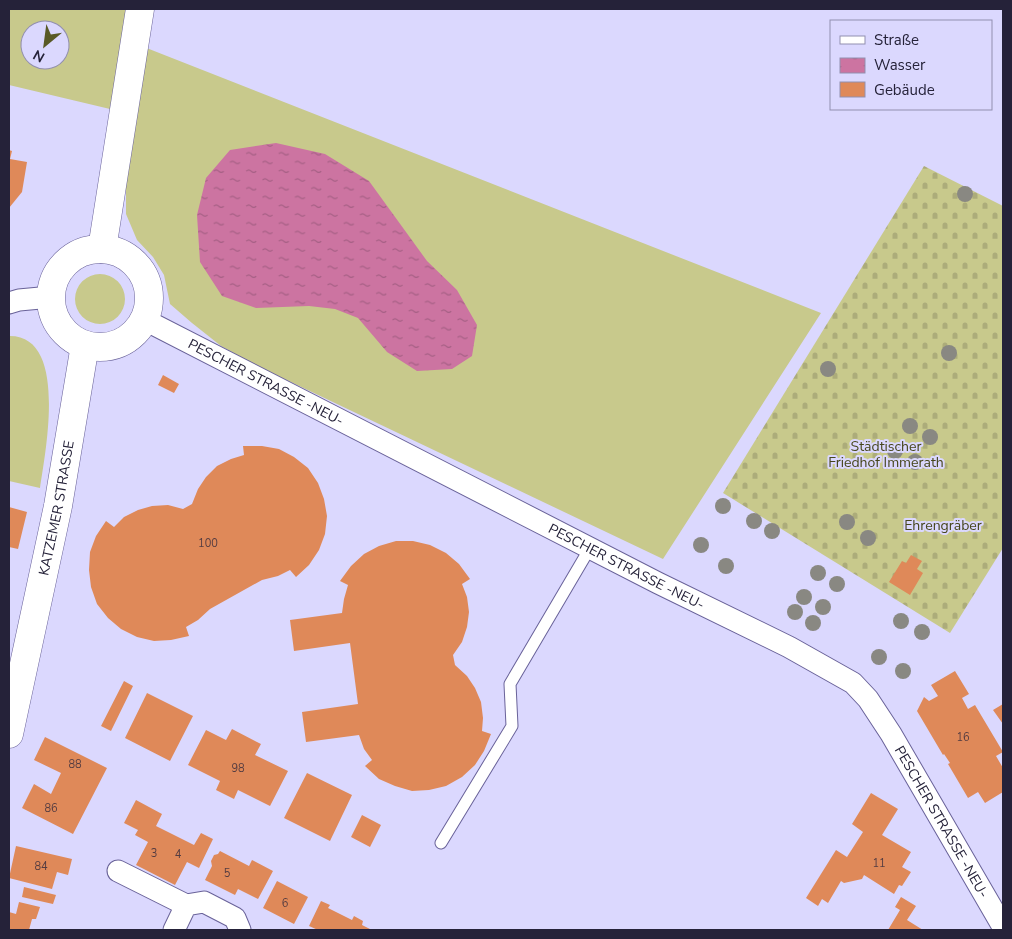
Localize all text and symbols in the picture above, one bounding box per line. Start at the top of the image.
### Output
north arrow [20,20,70,70]
legend [830,20,992,110]
text: Straße [874,30,919,50]
text: N [30,45,48,67]
text: Wasser [874,55,926,75]
text: Gebäude [874,80,935,100]
street label: PESCHER STRASSE -NEU- [185,334,347,430]
park label: Städtischer Friedhof Immerath [828,437,944,472]
street label: KATZEMER STRASSE [34,439,78,577]
park label: Ehrengräber [904,516,982,535]
street label: PESCHER STRASSE -NEU- [545,519,708,614]
house number: 100 [198,536,218,551]
house number: 16 [956,730,970,745]
street label: PESCHER STRASSE -NEU- [890,742,993,901]
house number: 88 [68,757,82,772]
house number: 98 [231,761,245,776]
house number: 86 [44,801,58,816]
house number: 3 [151,846,157,861]
house number: 4 [175,847,182,862]
house number: 11 [872,856,886,871]
house number: 84 [34,859,48,874]
house number: 5 [224,866,231,881]
house number: 6 [282,896,289,911]

